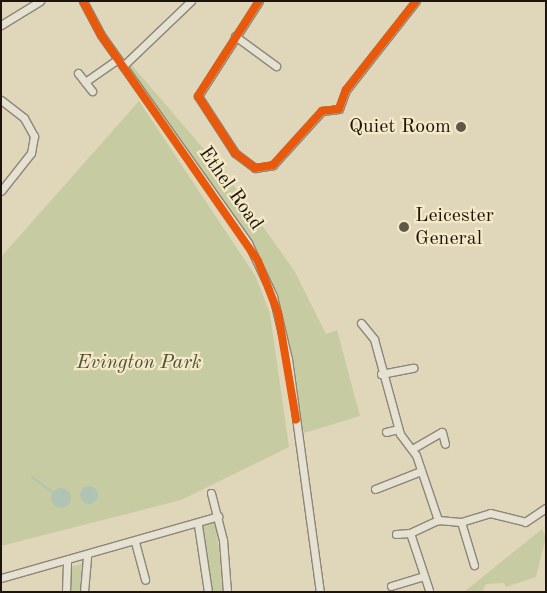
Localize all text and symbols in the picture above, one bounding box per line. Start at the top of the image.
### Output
place label: Quiet Room [349,115,451,139]
marker: Quiet Room [455,121,467,133]
street label: Ethel Road [193,143,267,235]
place label: Leicester General [415,204,494,251]
marker: Leicester General [397,220,411,234]
park label: Evington Park [76,351,202,375]

